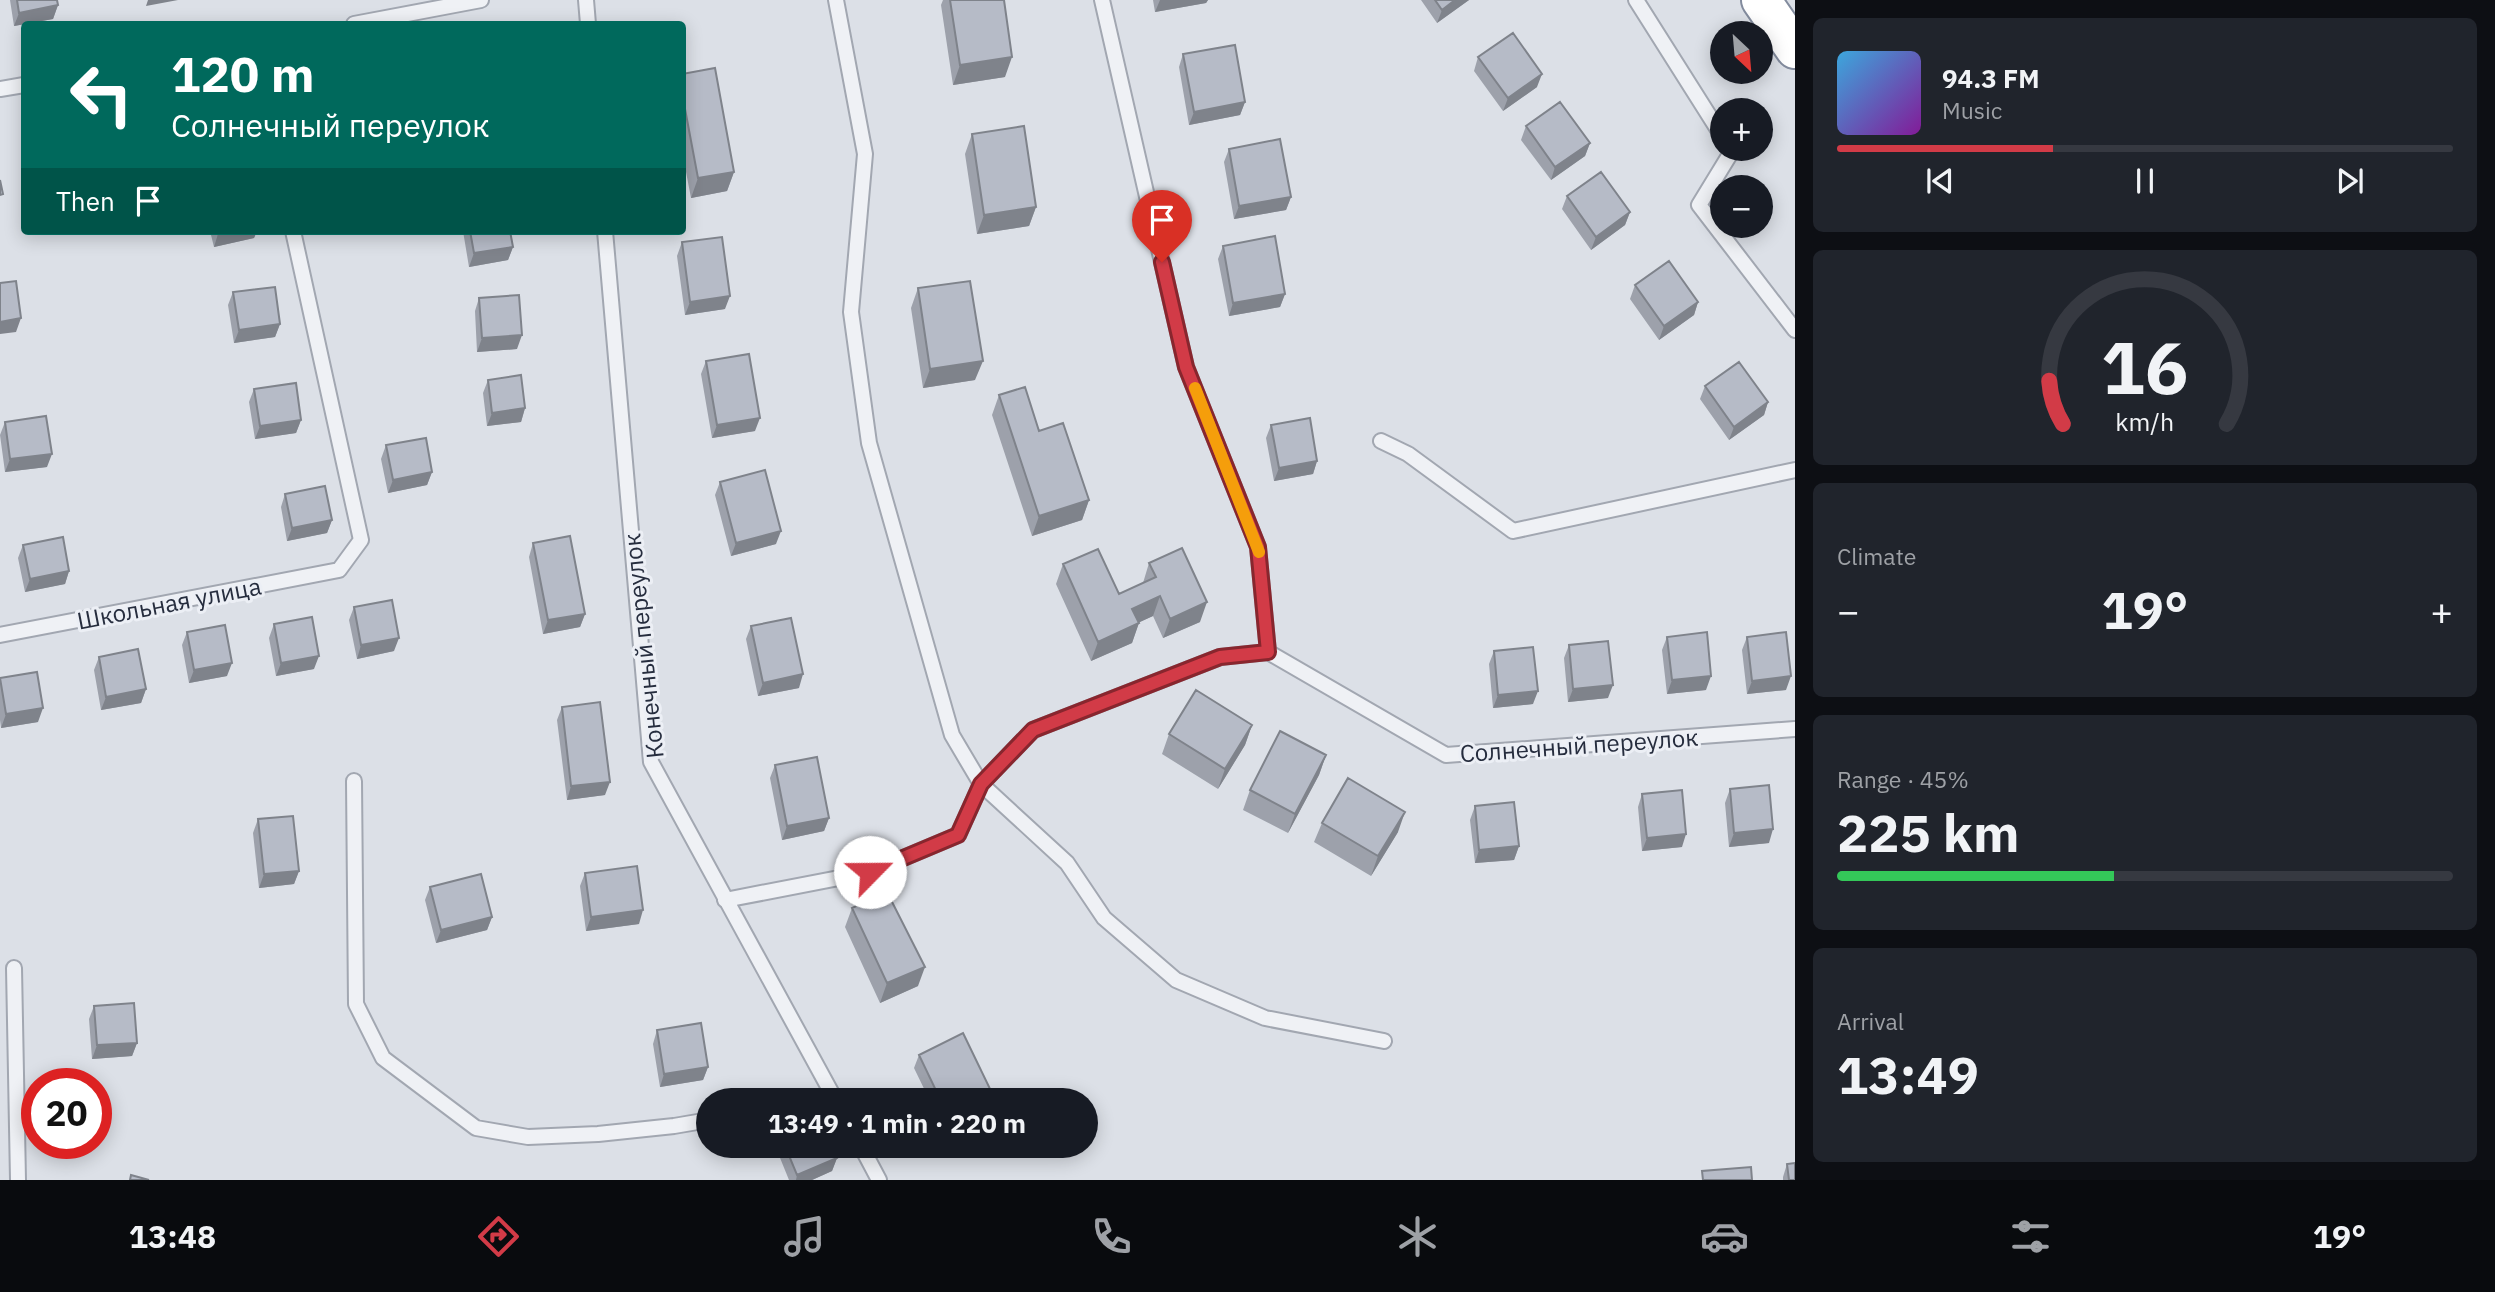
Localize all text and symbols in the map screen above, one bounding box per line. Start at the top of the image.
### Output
north arrow [1710,21,1773,84]
map controls [1710,21,1773,238]
text: 120 m [171,42,315,105]
icon: left [56,49,147,140]
text: 94.3 FM [1942,61,2040,95]
text: Music [1942,95,2002,125]
button: + [1710,98,1773,161]
text: Солнечный переулок [171,104,490,146]
icon: previous [1921,162,1959,200]
icon: pause [2126,162,2164,200]
icon: next [2331,162,2369,200]
button: − [1710,175,1773,238]
icon: arrive [129,182,167,220]
text: Then [56,184,115,218]
pin [1132,190,1192,262]
icon: arrive [1143,201,1181,239]
text: 16 [2101,319,2189,414]
text: km/h [2116,404,2174,437]
street label: Конечный переулок [615,532,671,760]
text: Climate [1837,541,1916,571]
street label: Школьная улица [74,569,264,637]
text: 19° [2102,576,2188,643]
text: − [1837,586,1860,635]
text: + [2430,586,2453,635]
street label: Солнечный переулок [1459,721,1699,769]
text: Range · 45% [1837,764,1969,794]
text: 225 km [1837,799,2019,866]
position arrow [833,835,907,909]
text: Arrival [1837,1006,1904,1036]
text: 13:49 [1837,1041,1979,1108]
speed limit sign: 20 [21,1068,112,1159]
text: 13:49 · 1 min · 220 m [768,1106,1026,1140]
icon: directions [474,1212,523,1261]
icon: music [780,1212,829,1261]
icon: phone [1087,1212,1136,1261]
icon: climate [1393,1212,1442,1261]
icon: car [1700,1212,1749,1261]
icon: filters [2006,1212,2055,1261]
text: 13:48 [129,1215,216,1257]
text: 19° [2313,1215,2366,1257]

